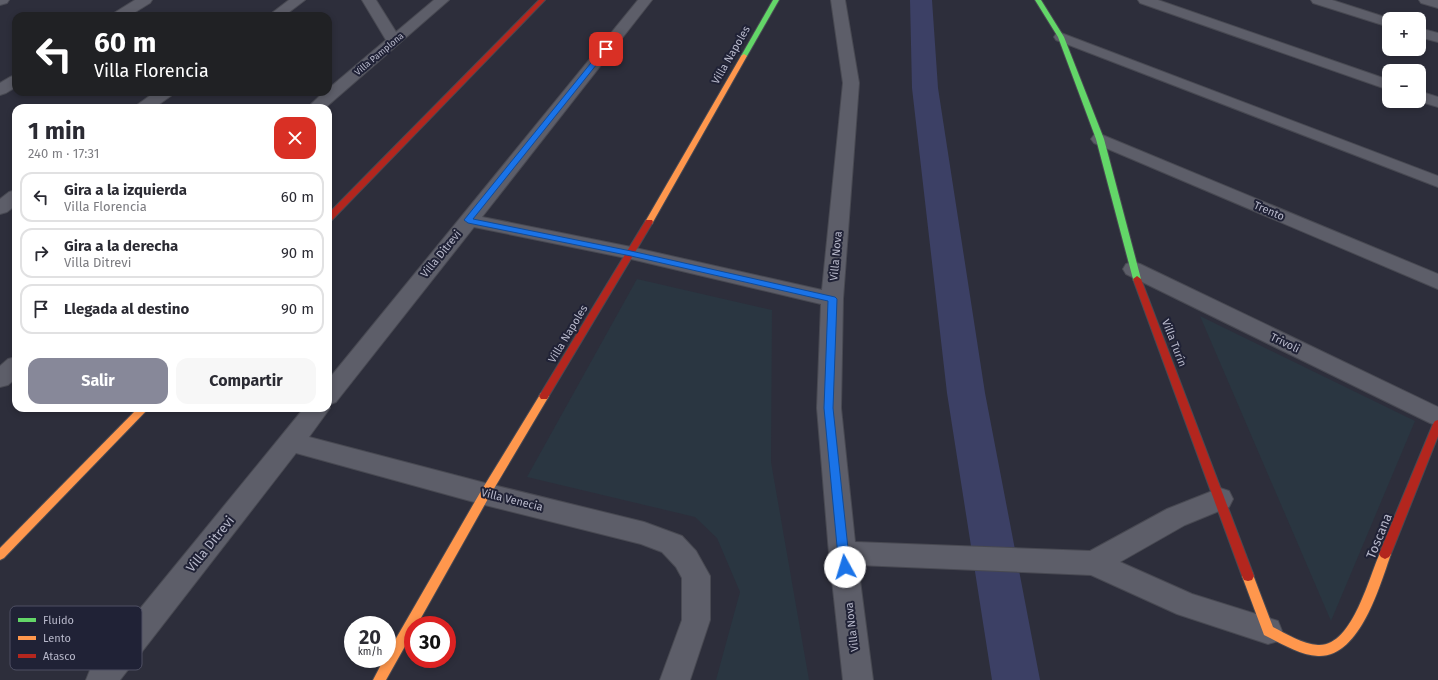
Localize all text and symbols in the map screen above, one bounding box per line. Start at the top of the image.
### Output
map controls [1382,12,1426,108]
button: + [1382,12,1426,56]
street label: Villa Napoles [709,23,753,87]
text: 60 m [94,26,156,59]
icon: left [28,28,80,80]
street label: Villa Pamplona [353,31,406,77]
pin [589,32,623,66]
icon: arrive [595,38,617,60]
text: Villa Florencia [94,60,209,82]
button: − [1382,64,1426,108]
text: 1 min [28,117,86,145]
button: close [274,117,316,159]
text: 240 m · 17:31 [28,146,99,161]
text: Gira a la izquierda [64,181,187,199]
icon: left [30,186,52,208]
text: 60 m [281,188,314,206]
text: Villa Florencia [64,199,147,214]
street label: Trento [1252,199,1286,223]
street label: Villa Ditrevi [418,228,464,280]
street label: Villa Nova [827,231,845,281]
text: Gira a la derecha [64,237,178,255]
icon: right [30,242,52,264]
text: 90 m [281,244,314,262]
text: Villa Ditrevi [64,255,131,270]
icon: arrive [30,298,52,320]
text: Llegada al destino [64,300,189,318]
text: 90 m [281,300,314,318]
street label: Villa Napoles [546,303,590,365]
street label: Villa Turín [1159,317,1189,369]
street label: Trivoli [1268,330,1302,356]
button: Salir [28,358,168,404]
button: Compartir [176,358,316,404]
street label: Villa Venecia [480,486,544,514]
street label: Toscana [1363,511,1395,561]
street label: Villa Ditrevi [183,513,237,575]
position arrow [824,546,866,588]
street label: Villa Nova [843,602,861,652]
legend [10,606,142,670]
text: Fluido [43,614,74,627]
speed limit sign: 30 [404,616,456,668]
text: 20 [359,625,381,649]
text: Lento [43,632,71,645]
text: km/h [358,646,382,658]
text: Atasco [43,650,76,663]

